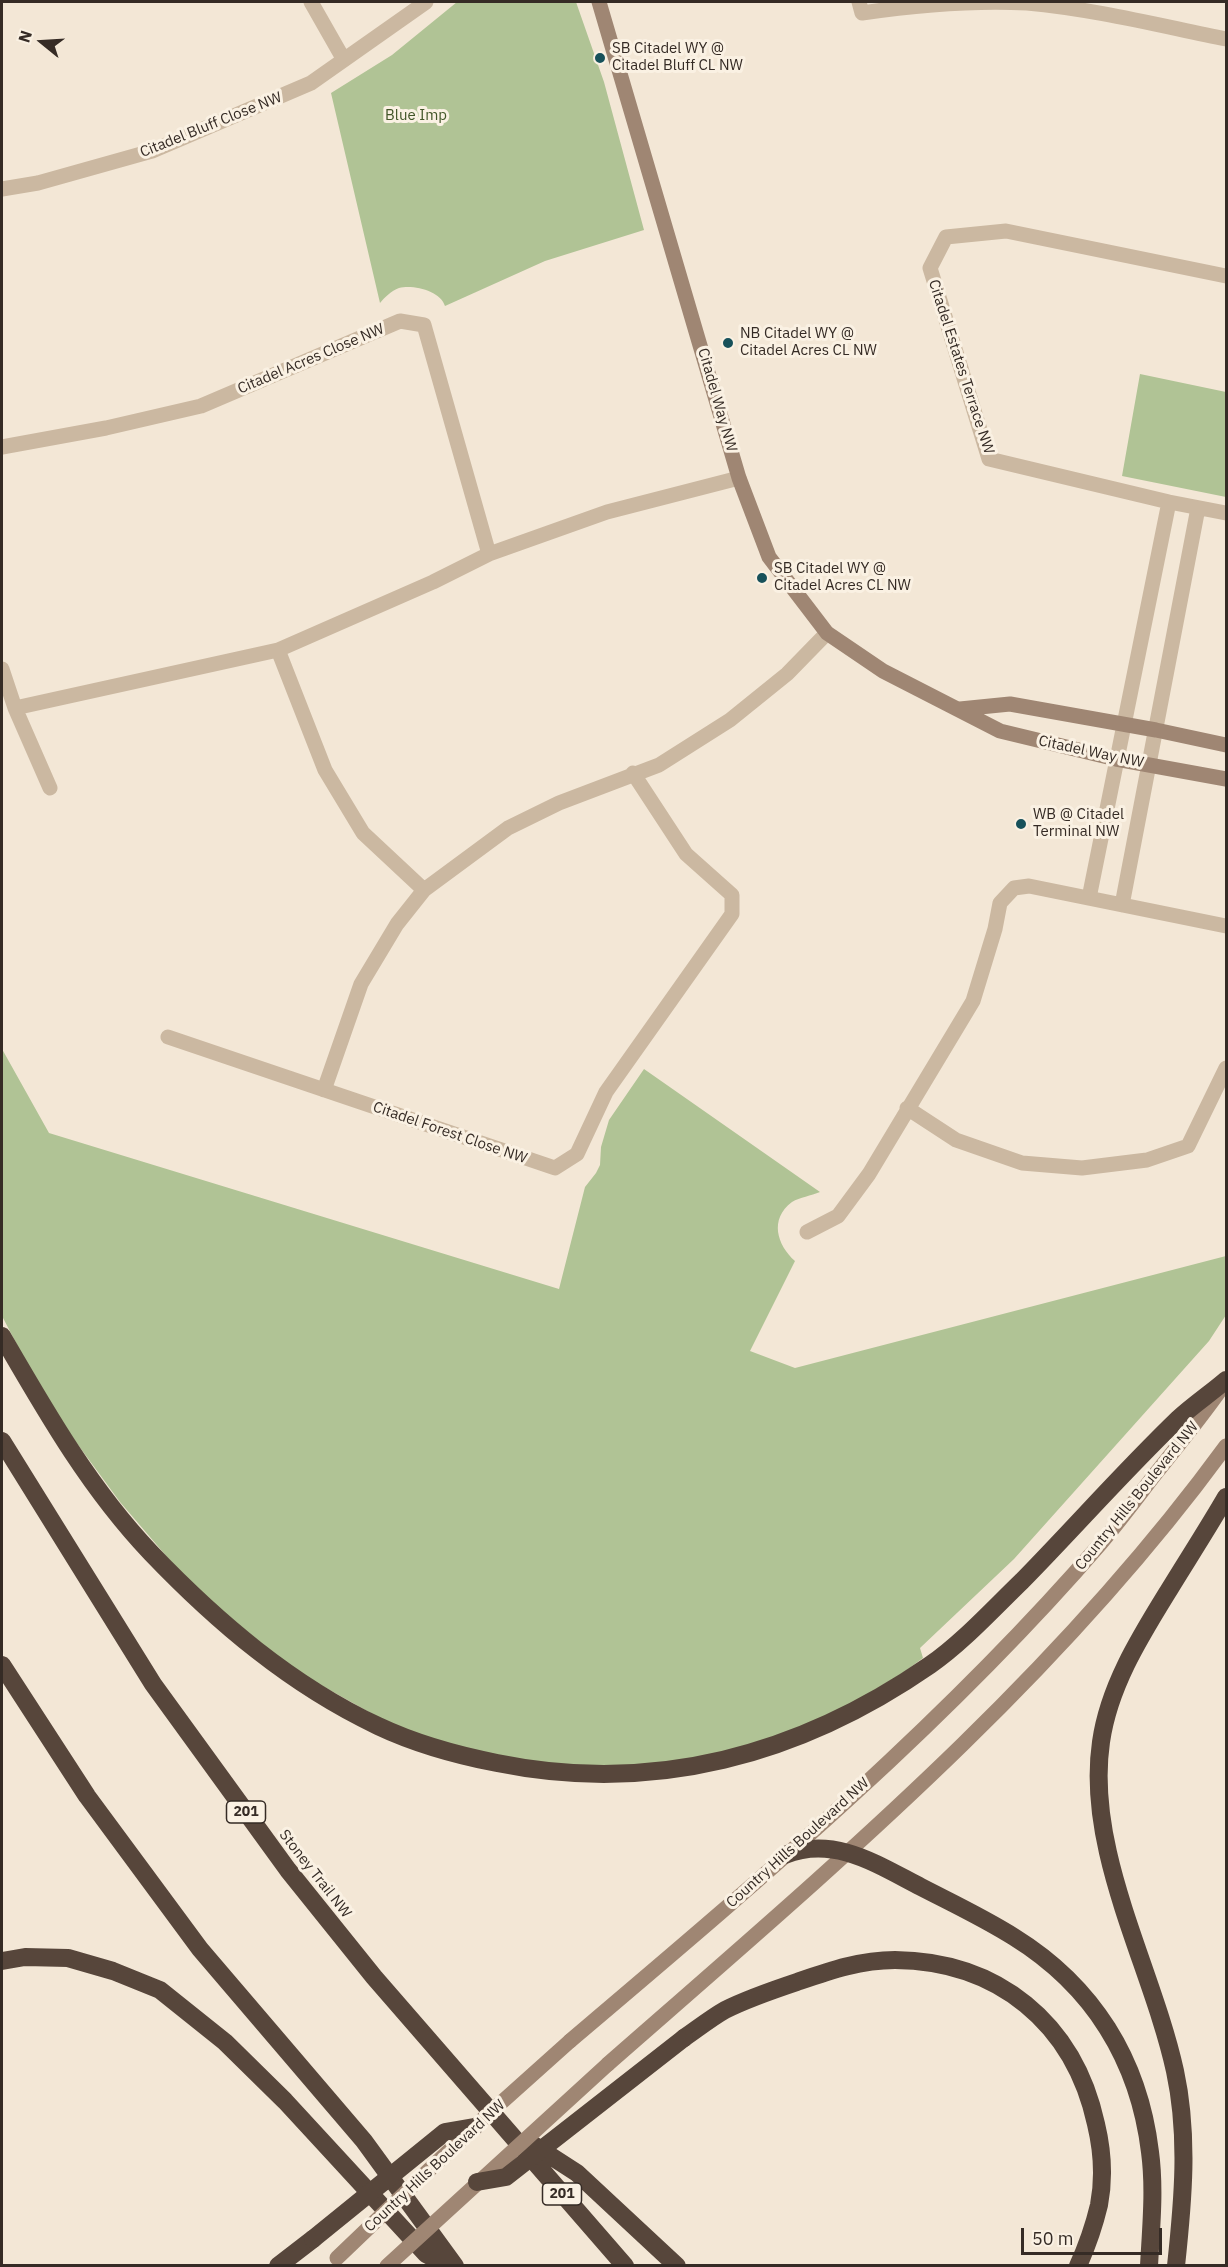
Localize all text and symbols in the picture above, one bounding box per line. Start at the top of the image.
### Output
north arrow [12,12,72,72]
text: N [14,28,36,45]
place label: SB Citadel WY @ Citadel Bluff CL NW [612,40,743,75]
marker: SB Citadel WY @ Citadel Bluff CL NW [593,51,607,65]
street label: Citadel Bluff Close NW [137,88,285,162]
park label: Blue Imp [385,107,447,125]
street label: Citadel Estates Terrace NW [924,277,998,457]
street label: Citadel Acres Close NW [235,320,387,398]
place label: NB Citadel WY @ Citadel Acres CL NW [740,325,877,360]
marker: NB Citadel WY @ Citadel Acres CL NW [721,336,735,350]
street label: Citadel Way NW [694,346,740,454]
place label: SB Citadel WY @ Citadel Acres CL NW [774,560,911,595]
marker: SB Citadel WY @ Citadel Acres CL NW [755,571,769,585]
street label: Citadel Way NW [1037,732,1145,772]
place label: WB @ Citadel Terminal NW [1033,806,1124,841]
marker: WB @ Citadel Terminal NW [1014,817,1028,831]
street label: Citadel Forest Close NW [371,1098,529,1168]
street label: Country Hills Boulevard NW [1072,1418,1202,1574]
street label: Country Hills Boulevard NW [723,1774,873,1912]
road number: 201 [226,1801,266,1823]
street label: Stoney Trail NW [275,1826,355,1922]
street label: Country Hills Boulevard NW [361,2096,509,2236]
road number: 201 [542,2183,582,2205]
scale bar [1024,2216,1165,2254]
text: 50 m [1032,2227,1074,2250]

